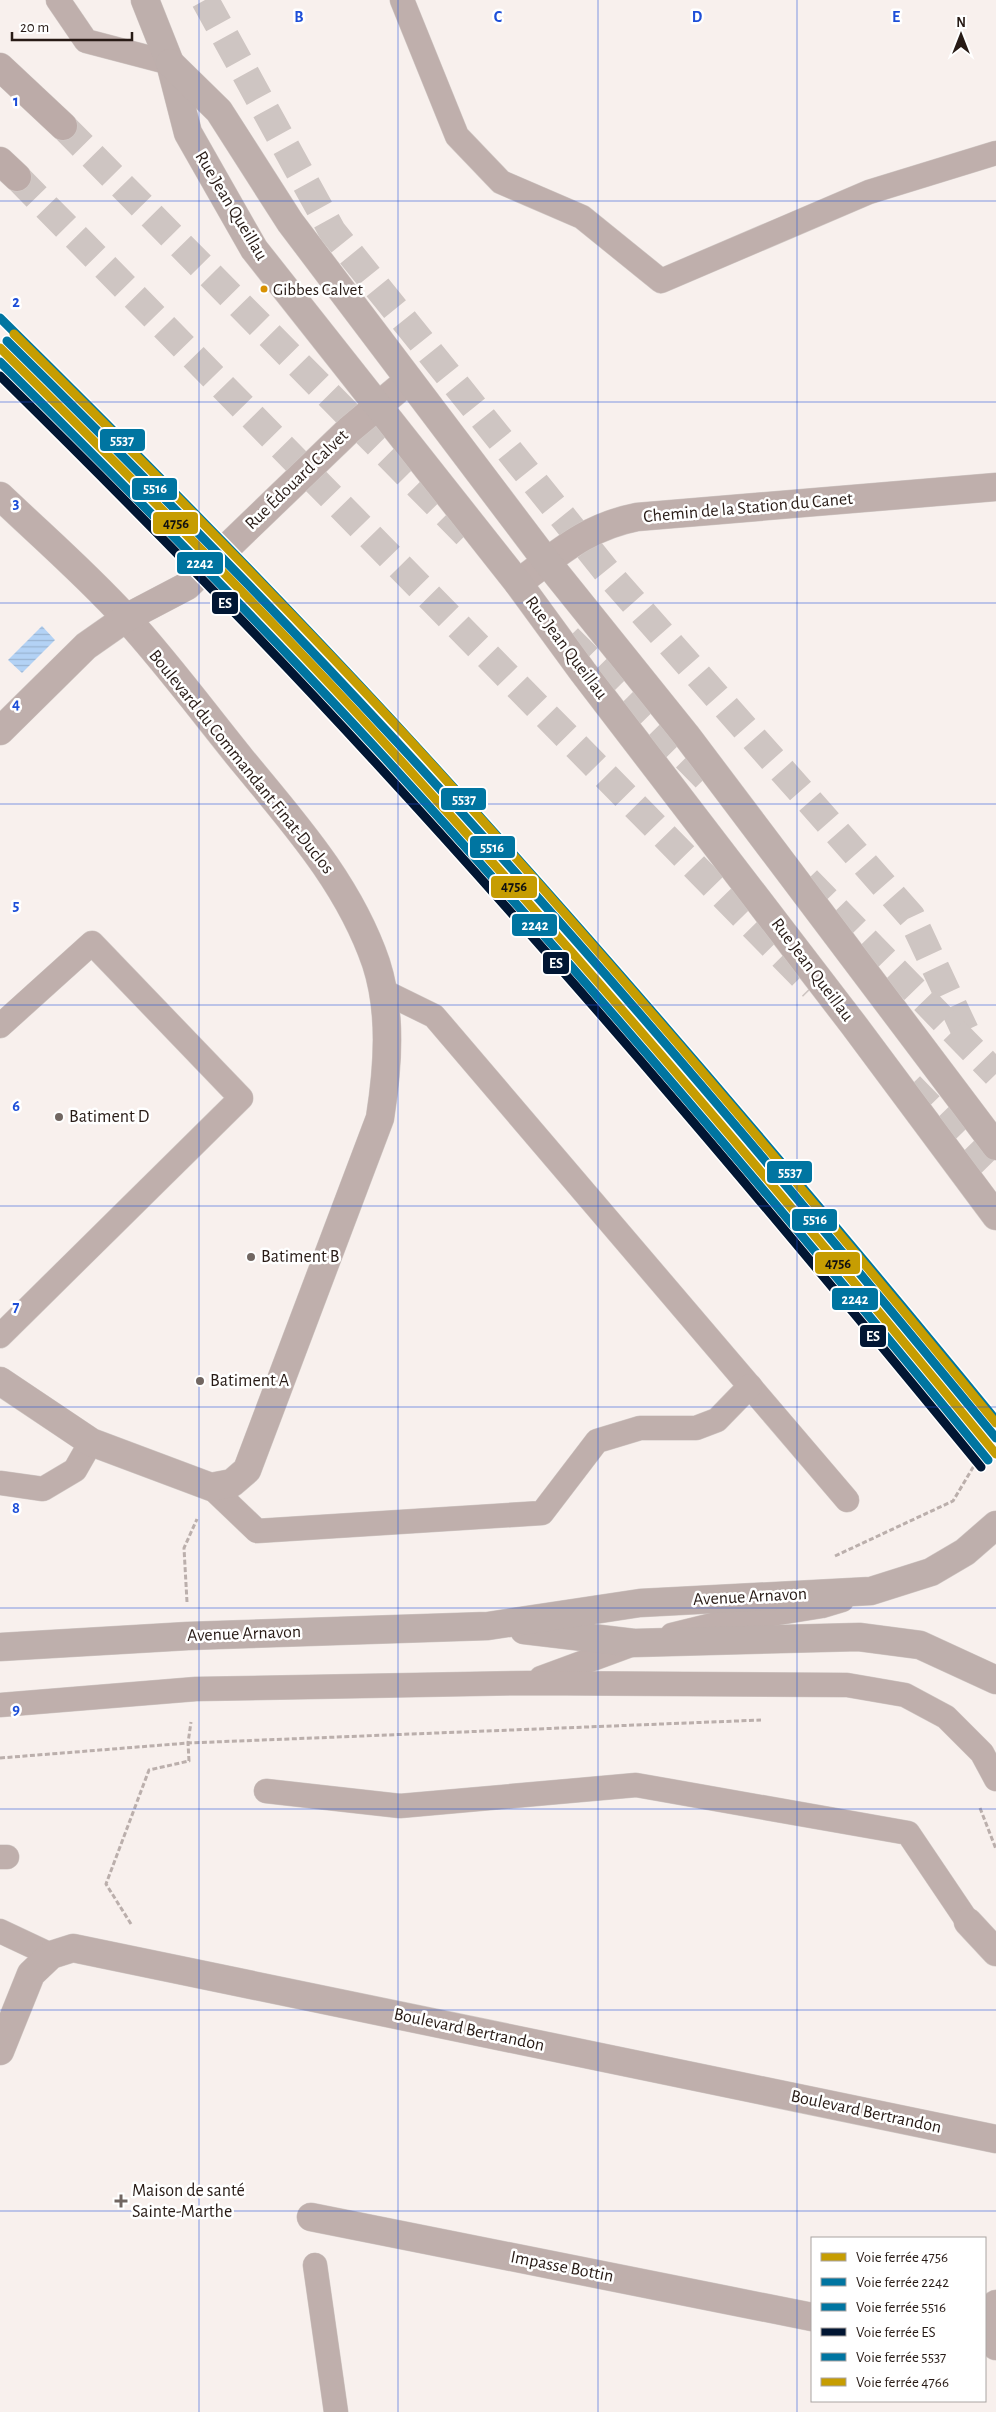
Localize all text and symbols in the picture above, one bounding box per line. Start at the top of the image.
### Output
text: B [294,9,304,25]
text: C [494,9,503,25]
text: D [692,9,703,25]
text: E [892,9,900,25]
scale bar [12,10,132,42]
north arrow [936,10,986,60]
text: N [956,16,966,30]
text: 20 m [20,20,49,35]
text: 1 [13,93,19,109]
street label: Rue Jean Queillau [191,148,271,264]
place label: Gibbes Calvet [273,281,363,298]
marker: Gibbes Calvet [259,284,269,294]
text: 2 [12,294,20,310]
street label: Rue Édouard Calvet [240,424,352,533]
line badge: 5537 [99,428,146,452]
text: 5537 [110,434,134,448]
line badge: 5516 [131,477,178,501]
text: 5516 [143,482,167,496]
street label: Chemin de la Station du Canet [642,490,854,526]
text: 3 [13,495,20,511]
line badge: 4756 [152,511,199,535]
text: 4756 [163,517,189,531]
line badge: 2242 [176,551,224,575]
text: 2242 [187,557,214,571]
line badge: ES [211,591,239,615]
street label: Rue Jean Queillau [522,593,610,703]
text: ES [218,597,232,611]
street label: Boulevard du Commandant Finat-Duclos [145,647,337,877]
text: 4 [12,696,20,712]
line badge: 5537 [440,787,487,811]
text: 5537 [452,793,476,807]
line badge: 5516 [469,835,516,859]
text: 5516 [480,841,504,855]
line badge: 4756 [490,875,538,899]
text: 4756 [501,880,527,894]
text: 5 [13,897,20,913]
line badge: 2242 [511,913,558,937]
street label: Rue Jean Queillau [768,915,856,1025]
text: 2242 [522,919,549,933]
line badge: ES [542,951,570,975]
text: ES [549,957,563,971]
text: 6 [12,1098,20,1114]
place label: Batiment D [69,1108,149,1126]
marker: Batiment D [53,1111,65,1123]
line badge: 5537 [766,1160,813,1184]
text: 5537 [778,1166,802,1180]
line badge: 5516 [791,1208,838,1232]
text: 5516 [803,1213,827,1227]
place label: Batiment B [261,1248,339,1266]
marker: Batiment B [245,1251,257,1263]
line badge: 4756 [814,1251,861,1275]
text: 4756 [825,1257,851,1271]
line badge: 2242 [831,1287,879,1311]
text: 2242 [842,1293,869,1307]
text: 7 [13,1299,20,1315]
line badge: ES [859,1324,887,1348]
text: ES [866,1330,880,1344]
place label: Batiment A [210,1372,290,1390]
marker: Batiment A [194,1375,206,1387]
text: 8 [12,1500,20,1516]
street label: Avenue Arnavon [693,1585,807,1609]
street label: Avenue Arnavon [187,1623,301,1645]
text: 9 [12,1701,20,1717]
street label: Boulevard Bertrandon [392,2005,546,2055]
street label: Boulevard Bertrandon [789,2087,943,2137]
place label: Maison de santé Sainte-Marthe [132,2182,245,2221]
marker: Maison de santé Sainte-Marthe [114,2194,128,2208]
legend [811,2237,986,2402]
street label: Impasse Bottin [509,2248,615,2286]
text: Voie ferrée 4756 [856,2250,948,2265]
text: Voie ferrée 2242 [856,2275,949,2290]
text: Voie ferrée 5516 [856,2300,946,2315]
text: Voie ferrée ES [856,2325,936,2340]
text: Voie ferrée 5537 [856,2350,946,2365]
text: Voie ferrée 4766 [856,2375,949,2390]

